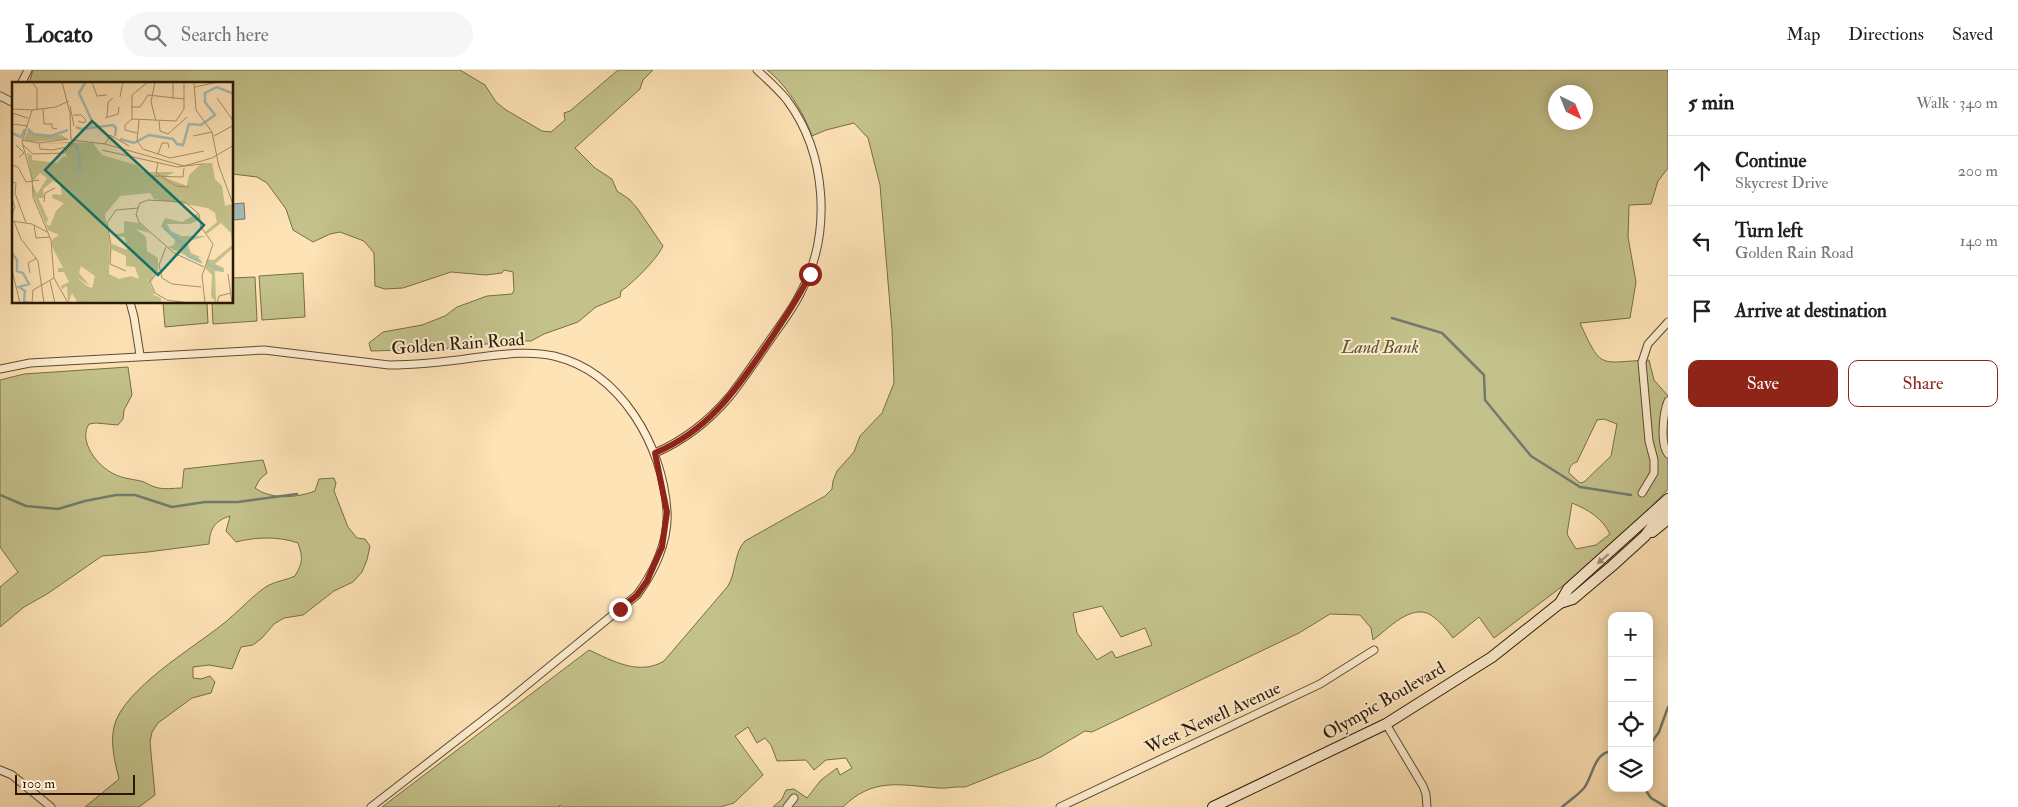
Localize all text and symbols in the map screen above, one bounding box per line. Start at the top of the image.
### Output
search box [123,12,473,57]
text: Locato [25,19,93,50]
icon: search [141,21,169,49]
text: Search here [181,23,269,47]
text: Map [1787,23,1820,46]
text: Directions [1848,23,1924,46]
text: Saved [1952,23,1993,46]
inset map [12,82,234,304]
north arrow [1548,85,1593,130]
text: 5 min [1688,89,1734,116]
text: Walk · 340 m [1916,93,1998,113]
text: Continue [1735,149,1806,173]
icon: ahead [1688,157,1716,185]
text: 200 m [1958,161,1998,181]
text: Skycrest Drive [1735,173,1828,193]
text: Turn left [1735,219,1803,243]
icon: left [1688,227,1716,255]
text: 140 m [1960,231,1998,251]
text: Golden Rain Road [1735,243,1854,263]
route start [799,263,822,286]
icon: arrive [1688,297,1716,325]
text: Arrive at destination [1735,299,1887,323]
street label: Golden Rain Road [391,328,526,360]
park label: Land Bank [1340,336,1419,359]
button: Save [1688,360,1838,407]
button: Share [1848,360,1998,407]
one-way arrow [1597,553,1609,565]
route end [609,598,632,621]
map controls [1608,612,1653,792]
button: + [1608,612,1653,657]
street label: Olympic Boulevard [1318,656,1450,745]
button: − [1608,657,1653,702]
street label: West Newell Avenue [1141,676,1285,760]
button: locate [1608,702,1653,747]
button: layers [1608,747,1653,792]
scale bar [15,772,135,795]
text: 100 m [22,775,55,792]

